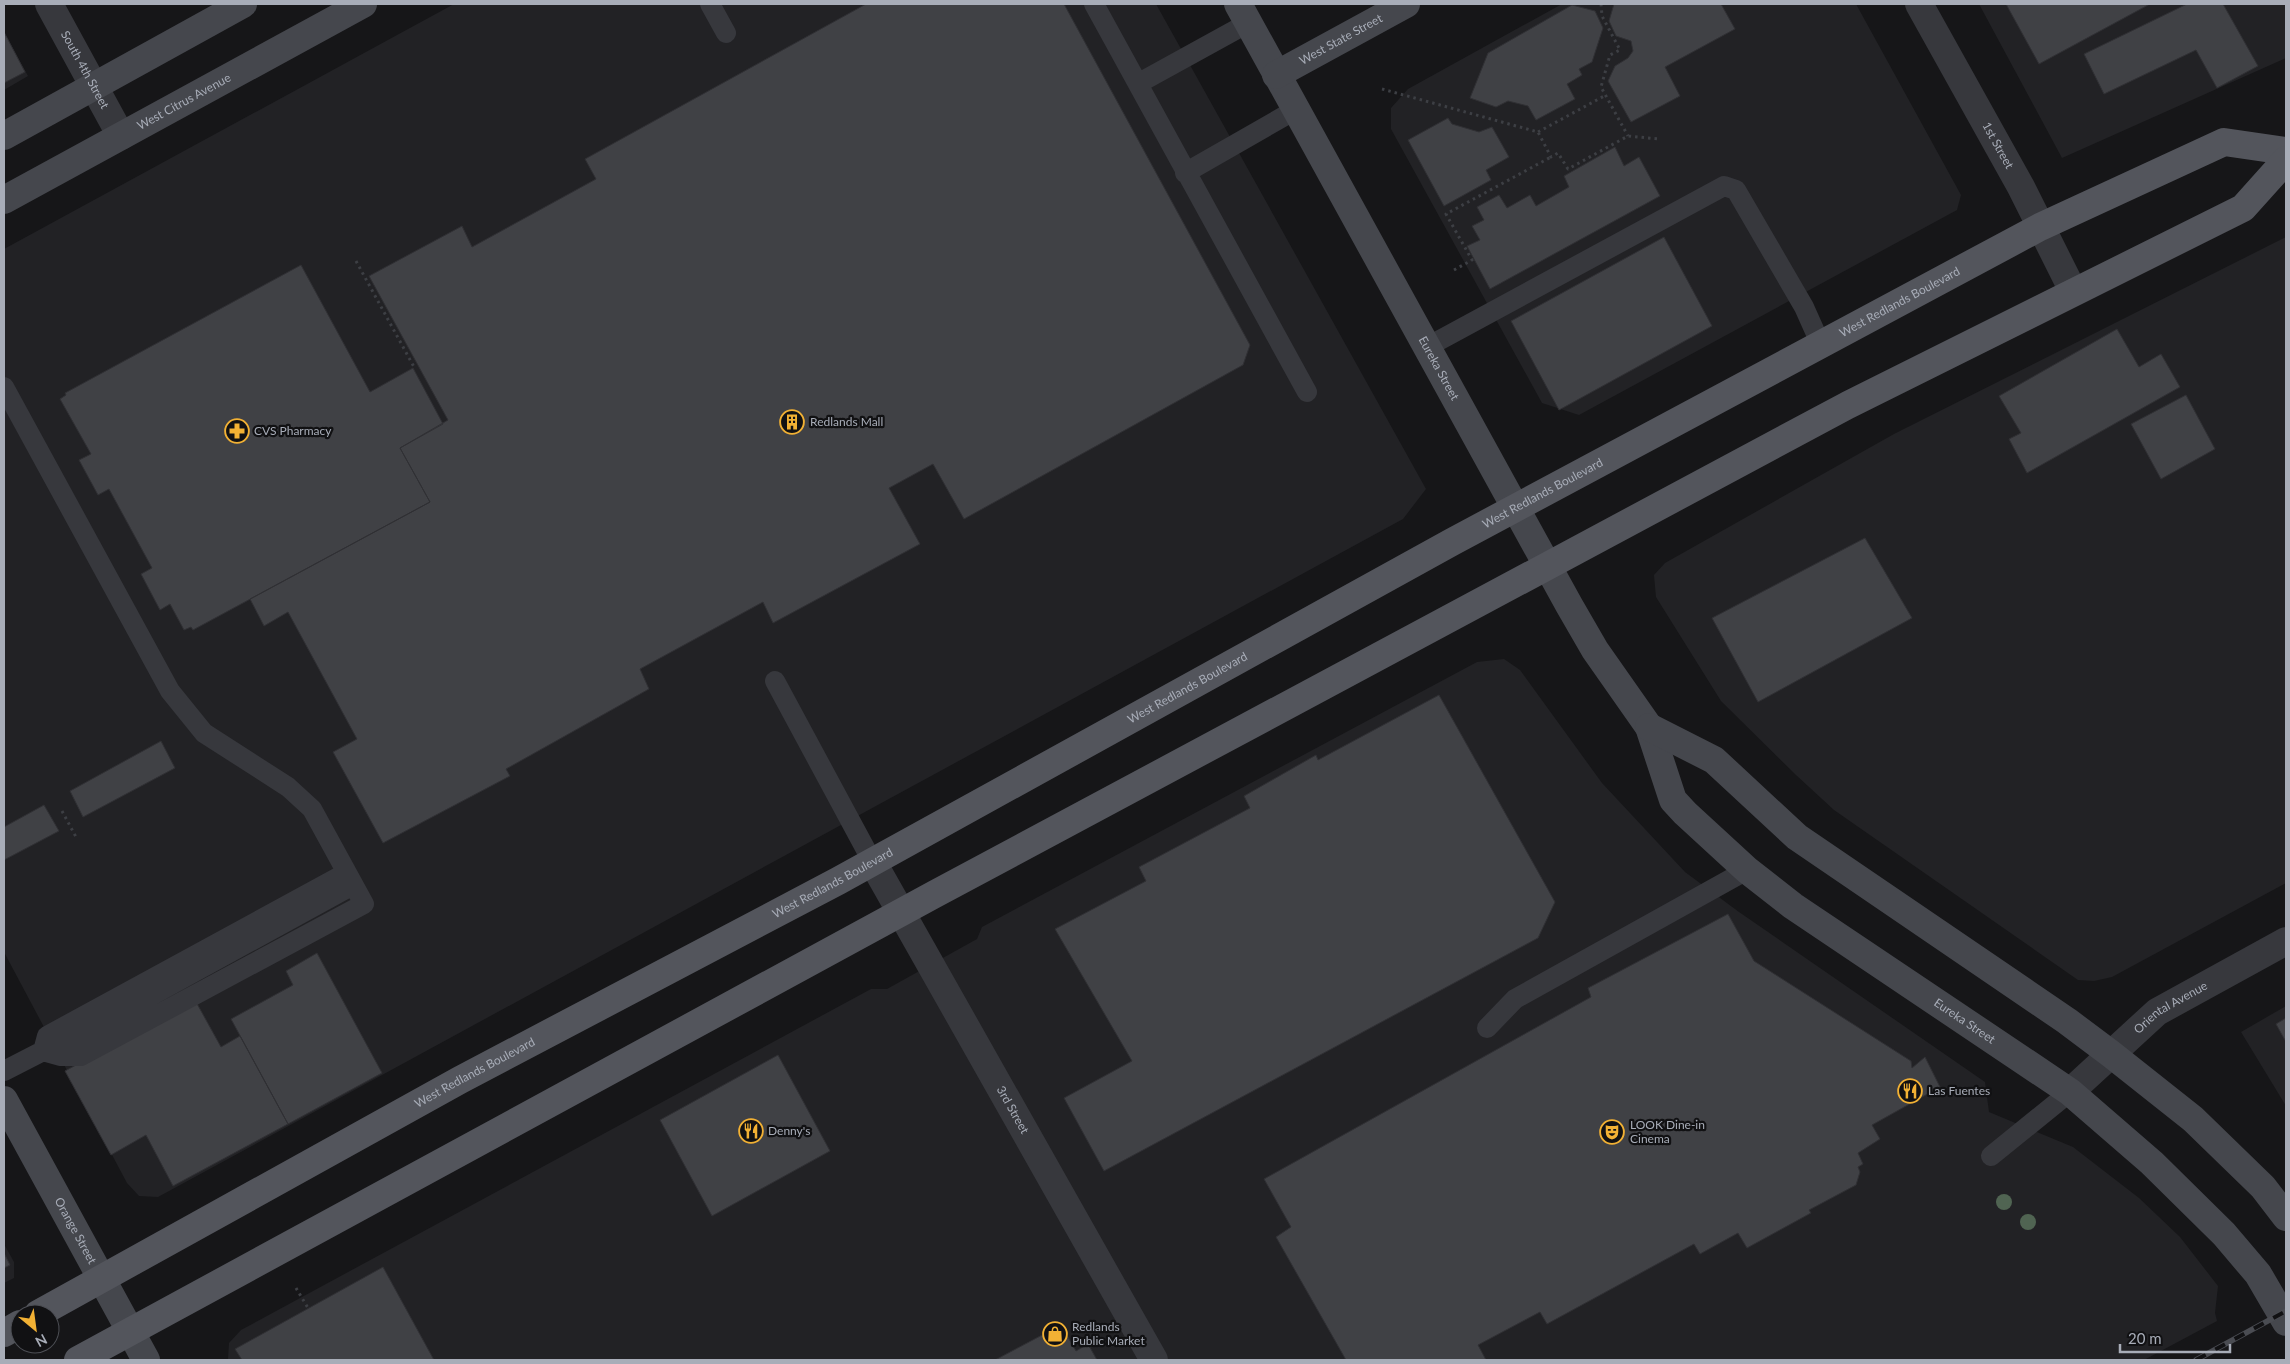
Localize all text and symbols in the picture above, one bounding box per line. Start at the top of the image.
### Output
street label: West State Street [1297,10,1385,68]
street label: South 4th Street [58,28,113,112]
street label: West Citrus Avenue [134,70,233,133]
street label: 1st Street [1979,119,2018,172]
street label: West Redlands Boulevard [1837,263,1962,340]
street label: Eureka Street [1416,334,1463,403]
building icon: Redlands Mall [779,409,805,435]
place label: Redlands Mall [810,414,883,429]
pharmacy icon: CVS Pharmacy [224,418,250,444]
place label: CVS Pharmacy [254,423,332,438]
street label: West Redlands Boulevard [1480,455,1605,531]
street label: West Redlands Boulevard [1125,648,1250,727]
street label: West Redlands Boulevard [770,844,895,921]
street label: Oriental Avenue [2130,978,2210,1037]
street label: Eureka Street [1931,995,1999,1047]
street label: West Redlands Boulevard [412,1034,537,1111]
restaurant icon: Las Fuentes [1897,1078,1923,1104]
street label: 3rd Street [994,1083,1033,1137]
place label: Las Fuentes [1928,1083,1990,1098]
place label: LOOK Dine-in Cinema [1630,1117,1705,1146]
restaurant icon: Denny's [738,1118,764,1144]
theatre icon: LOOK Dine-in Cinema [1599,1119,1625,1145]
place label: Denny's [768,1123,810,1138]
street label: Orange Street [52,1195,100,1267]
north arrow [10,1304,60,1354]
place label: Redlands Public Market [1072,1319,1145,1348]
shop icon: Redlands Public Market [1042,1321,1068,1347]
scale bar [2120,1322,2230,1354]
text: 20 m [2128,1329,2162,1347]
text: N [33,1331,50,1351]

